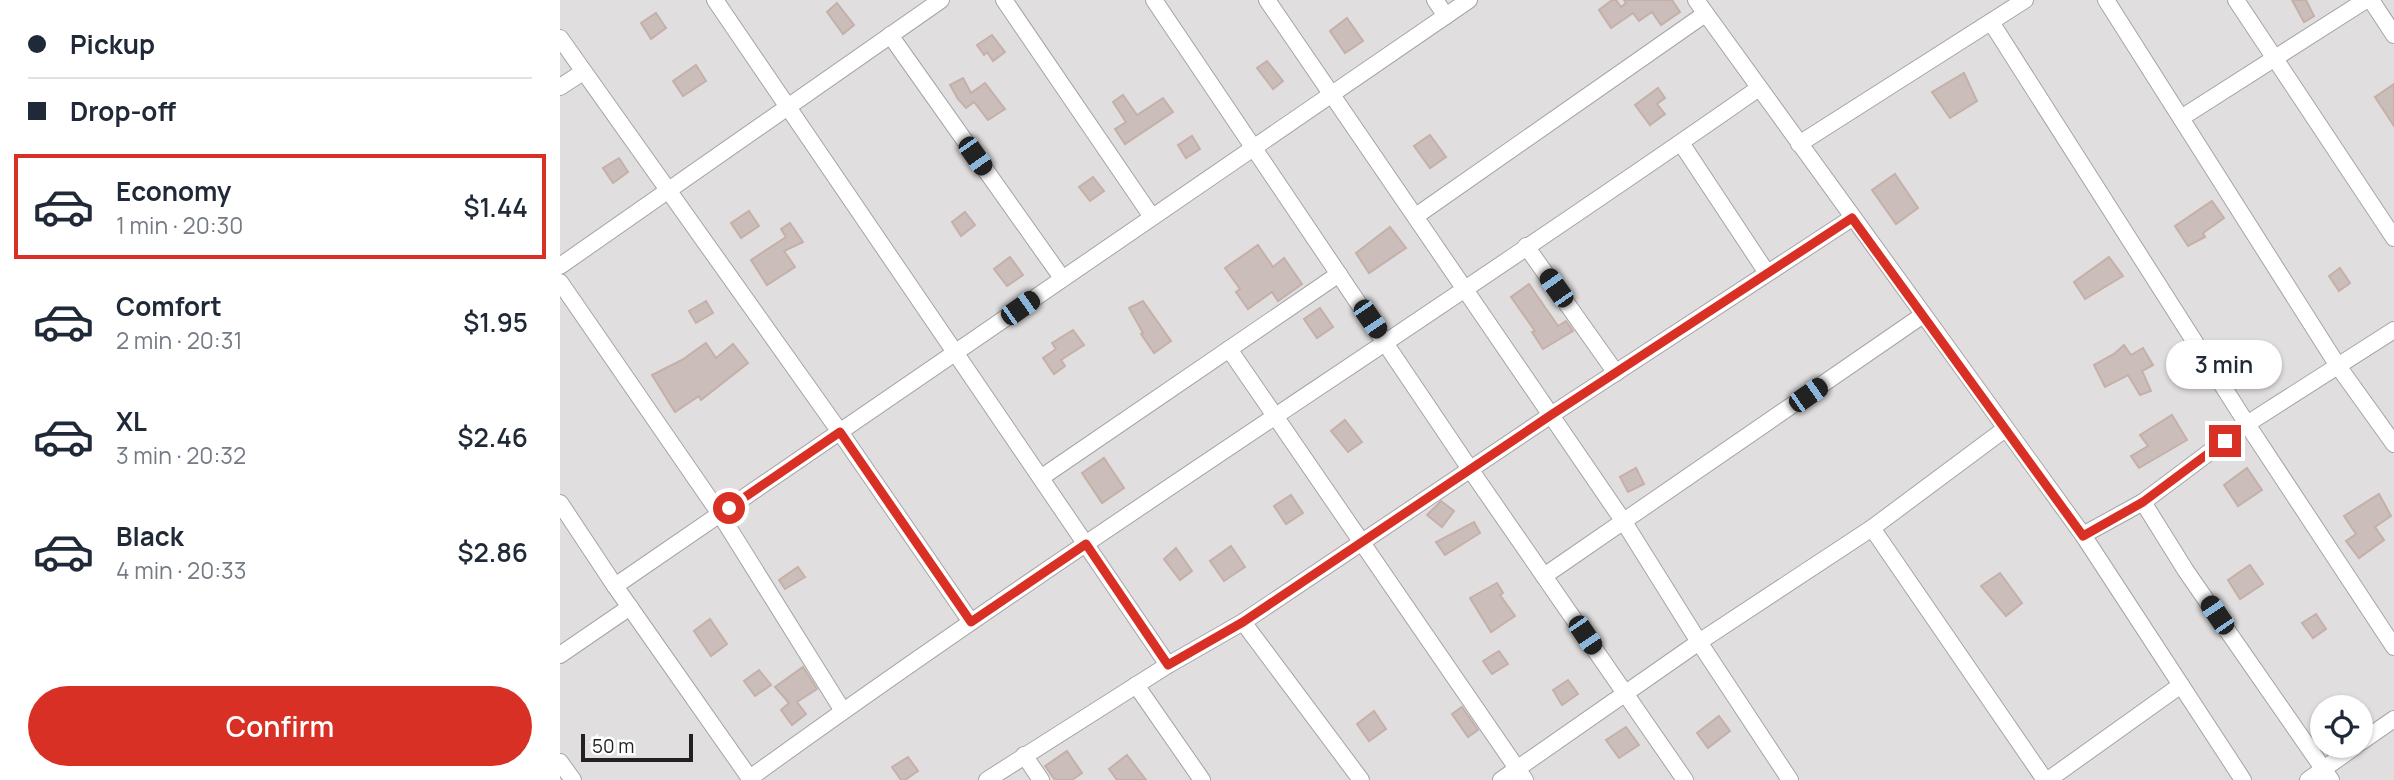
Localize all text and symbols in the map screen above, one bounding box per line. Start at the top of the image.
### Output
text: Pickup [70,26,155,62]
text: Drop-off [70,93,176,129]
car [955,133,996,179]
text: Economy [116,173,231,209]
icon: car [32,175,95,238]
text: $1.44 [463,189,528,225]
text: 1 min · 20:30 [116,209,243,241]
car [1536,265,1577,311]
car [997,287,1044,329]
text: Comfort [116,288,222,324]
icon: car [32,290,95,353]
car [1350,296,1391,342]
text: $1.95 [463,304,528,340]
text: 2 min · 20:31 [116,324,242,356]
callout: 3 min [2167,340,2283,388]
text: 3 min [2195,348,2253,380]
car [1785,374,1832,416]
text: XL [116,403,147,439]
icon: car [32,405,95,468]
text: $2.46 [457,419,528,455]
route end [2209,425,2241,457]
text: 3 min · 20:32 [116,439,246,471]
route start [713,492,745,524]
text: Black [116,518,184,554]
icon: car [32,520,95,583]
text: $2.86 [458,534,528,570]
text: 4 min · 20:33 [116,554,247,586]
car [2197,592,2238,638]
car [1565,612,1606,658]
button: Confirm [28,686,532,766]
map controls [2310,695,2373,758]
button: locate [2310,695,2373,758]
scale bar [581,731,693,763]
text: 50 m [592,733,634,759]

